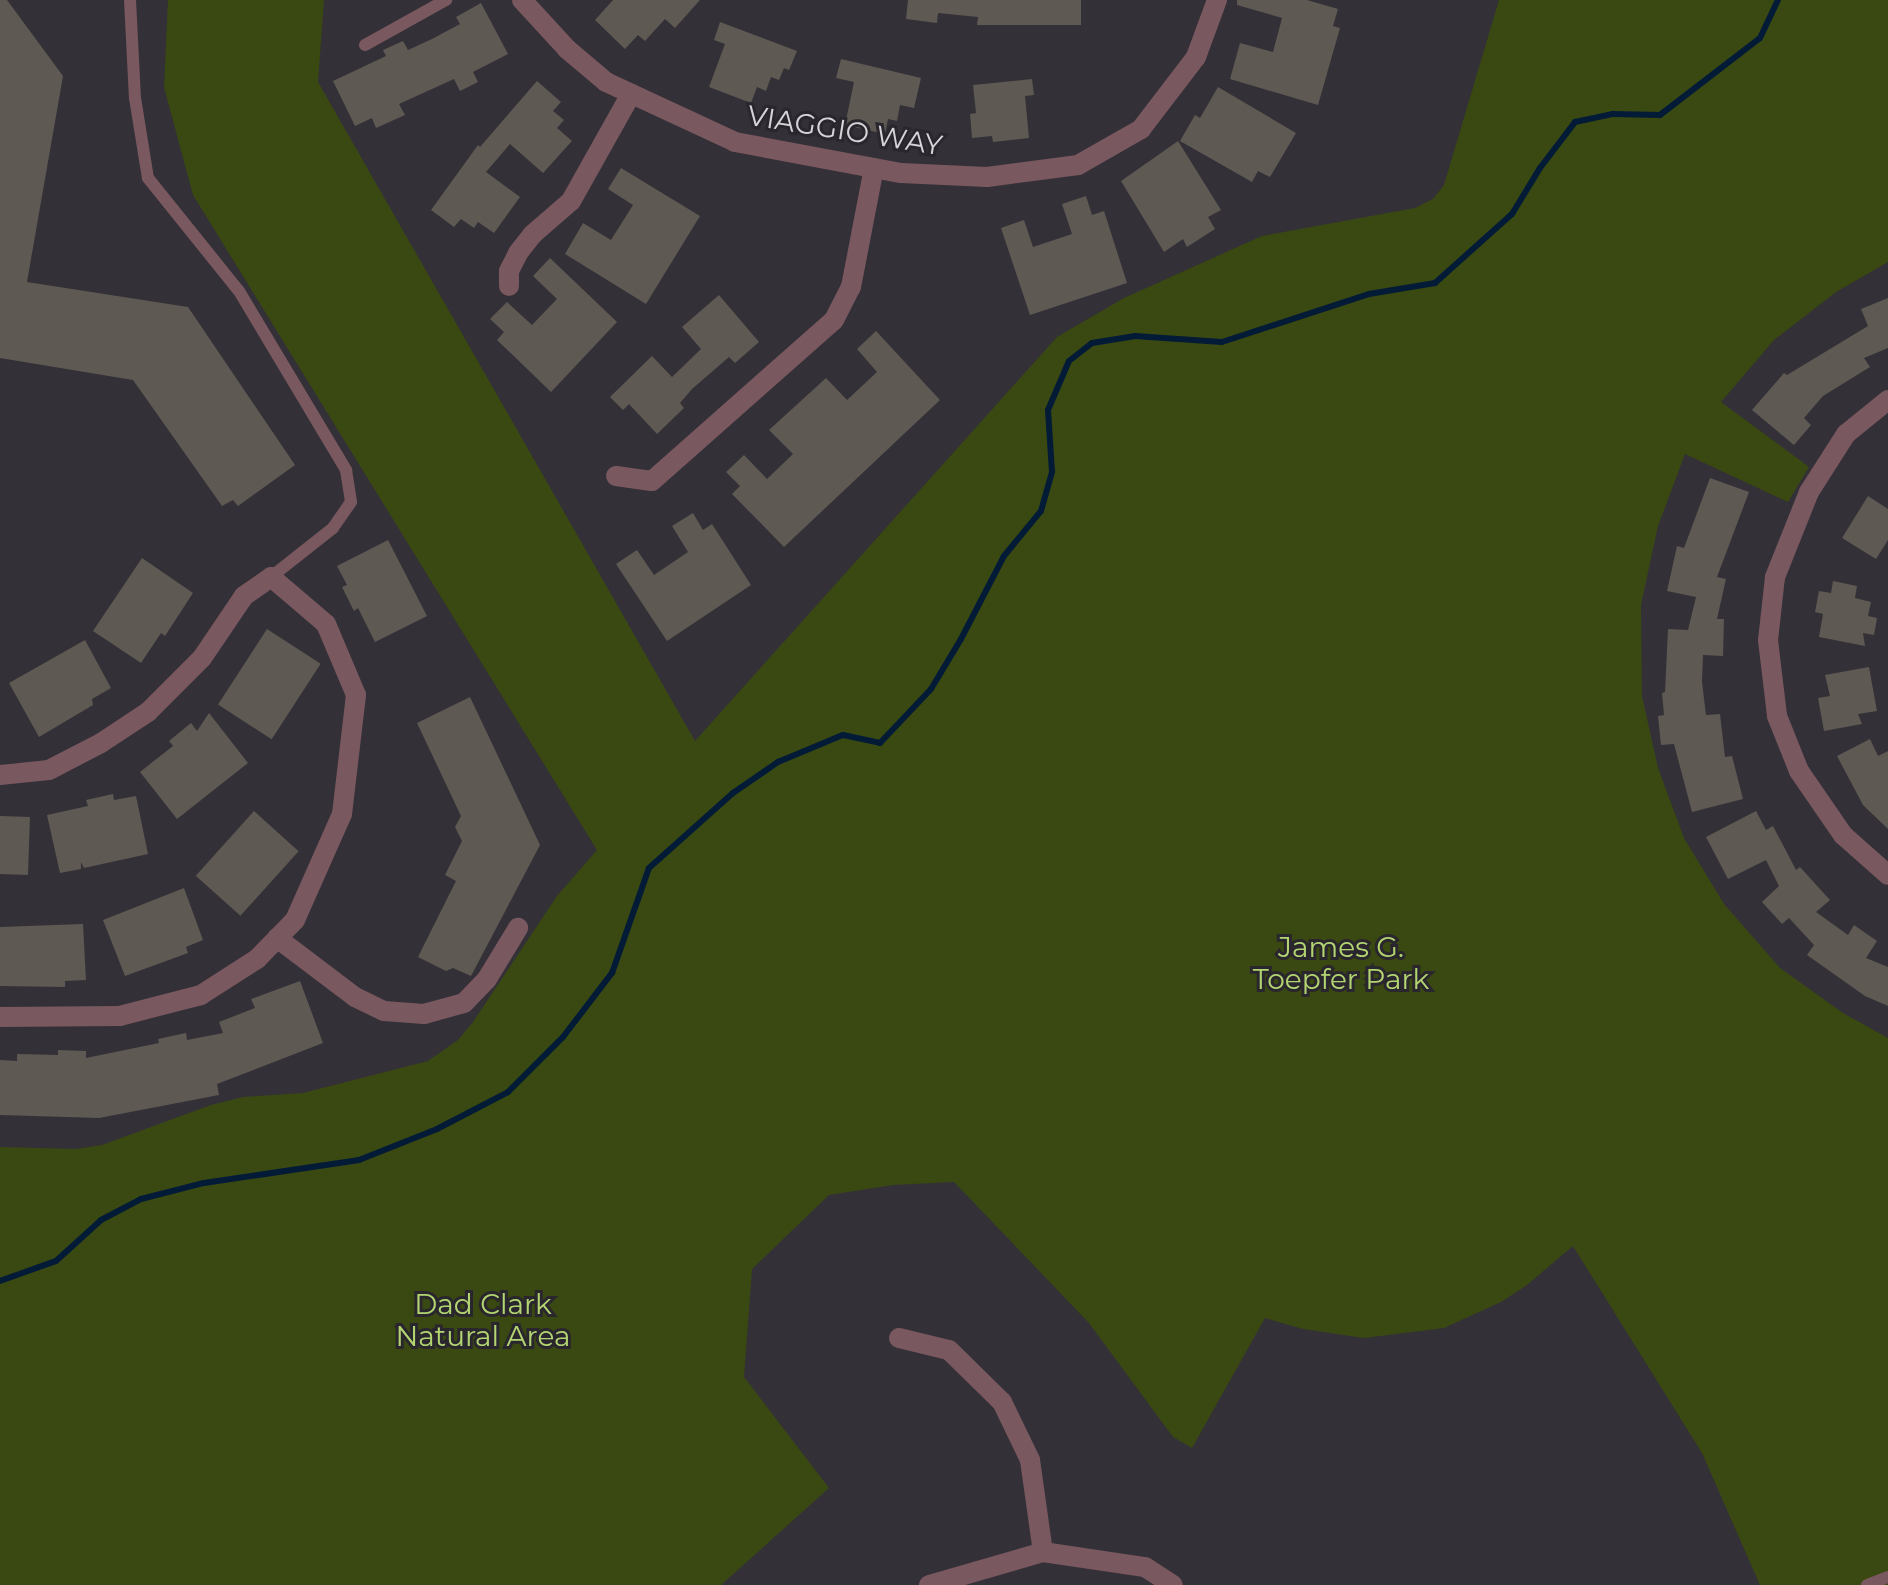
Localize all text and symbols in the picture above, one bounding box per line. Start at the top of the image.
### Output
street label: VIAGGIO WAY [745,98,945,162]
park label: James G. Toepfer Park [1253,930,1429,996]
park label: Dad Clark Natural Area [396,1287,570,1353]

